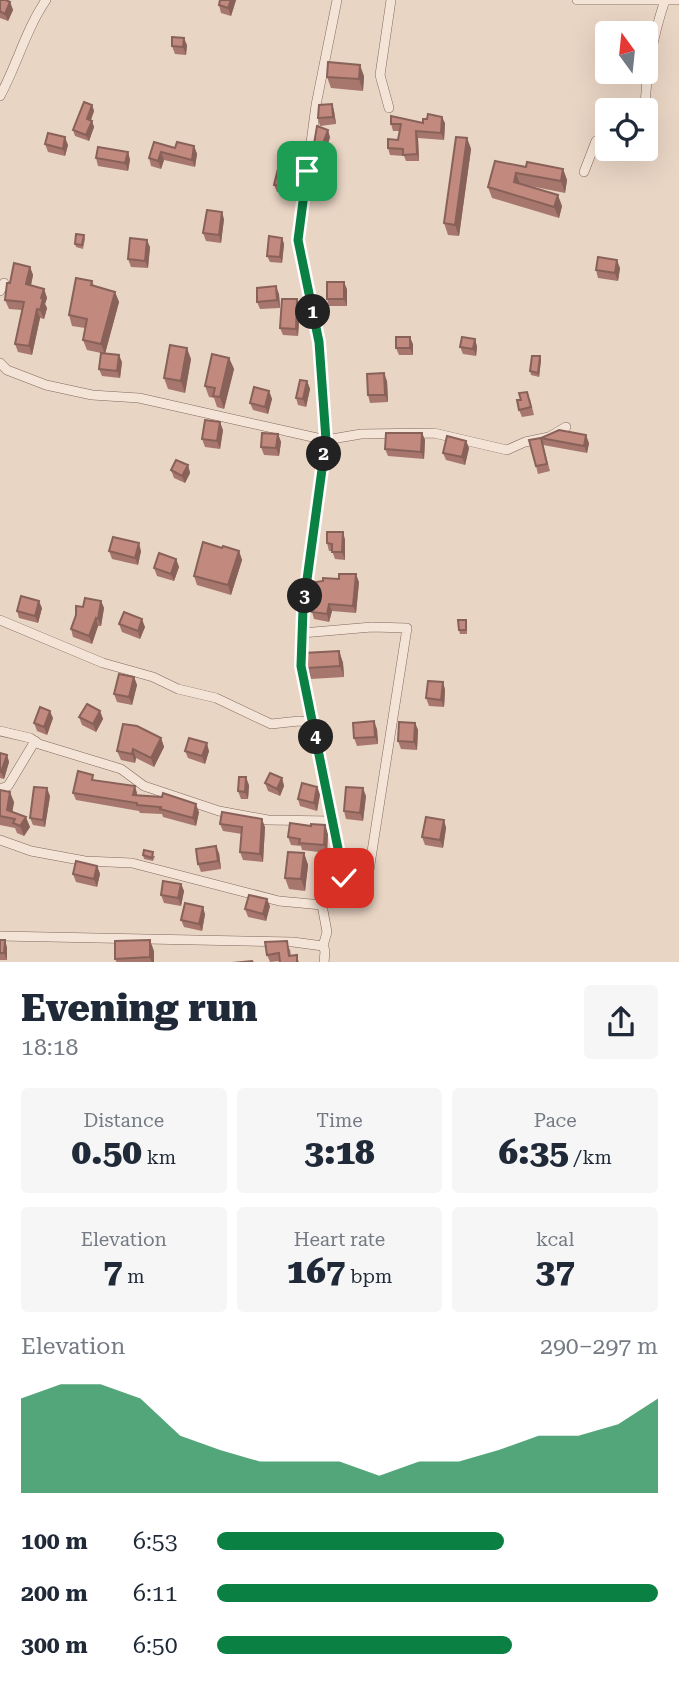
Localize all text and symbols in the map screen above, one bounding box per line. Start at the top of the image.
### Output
north arrow [595,21,658,84]
map controls [595,21,658,161]
button: locate [595,98,658,161]
pin [277,141,337,201]
icon: arrive [288,152,326,190]
pin: 1 [296,294,330,330]
text: 1 [307,300,318,323]
pin: 2 [306,436,342,472]
text: 2 [318,442,329,465]
pin: 3 [288,578,322,614]
text: 3 [299,584,310,607]
pin: 4 [298,720,334,754]
text: 4 [310,725,321,748]
pin [314,848,374,908]
icon: check [325,859,363,897]
button: share [584,985,658,1059]
text: Evening run [21,986,257,1030]
text: 18:18 [21,1034,78,1061]
text: Distance [84,1109,164,1132]
text: Time [316,1109,363,1132]
text: Pace [534,1109,577,1132]
text: 0.50 [72,1132,142,1173]
text: 3:18 [304,1132,375,1173]
text: 6:35 [498,1132,569,1173]
text: km [142,1146,176,1169]
text: /km [569,1146,612,1169]
text: Elevation [81,1228,167,1251]
text: Heart rate [294,1228,385,1251]
text: kcal [536,1228,574,1251]
text: 7 [103,1251,123,1292]
text: 167 [287,1251,345,1292]
text: 37 [536,1251,575,1292]
text: m [123,1265,145,1288]
text: bpm [345,1265,392,1288]
text: Elevation [21,1333,125,1360]
text: 290–297 m [540,1333,658,1360]
text: 100 m [21,1528,88,1555]
text: 6:53 [133,1528,178,1555]
text: 200 m [21,1580,88,1607]
text: 6:11 [133,1580,178,1607]
text: 300 m [21,1632,88,1659]
text: 6:50 [133,1632,178,1659]

